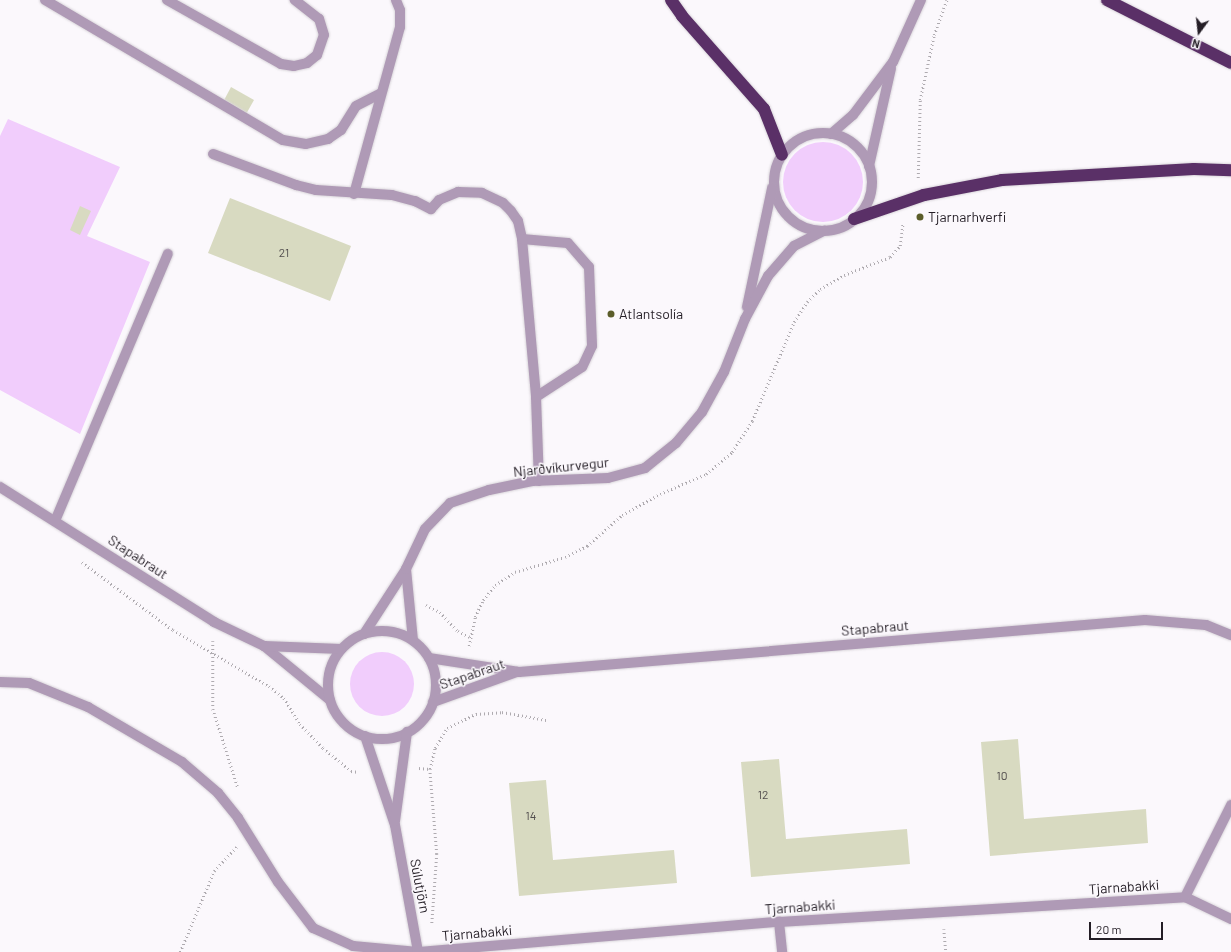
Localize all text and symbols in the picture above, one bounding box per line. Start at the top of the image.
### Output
north arrow [1179,12,1219,52]
text: N [1191,37,1201,51]
place label: Tjarnarhverfi [928,209,1006,225]
marker: Tjarnarhverfi [915,212,925,222]
house number: 21 [279,246,289,260]
place label: Atlantsolía [619,306,683,322]
marker: Atlantsolía [606,309,616,319]
street label: Njarðvíkurvegur [512,454,610,480]
street label: Stapabraut [105,531,171,583]
street label: Stapabraut [841,617,909,639]
street label: Stapabraut [437,655,507,693]
house number: 10 [997,769,1007,783]
house number: 12 [758,788,768,802]
house number: 14 [526,809,536,823]
street label: Súlutjörn [406,857,434,915]
street label: Tjarnabakki [1088,876,1160,898]
street label: Tjarnabakki [764,896,836,918]
scale bar [1091,914,1165,940]
street label: Tjarnabakki [441,922,513,944]
text: 20 m [1096,922,1122,936]

